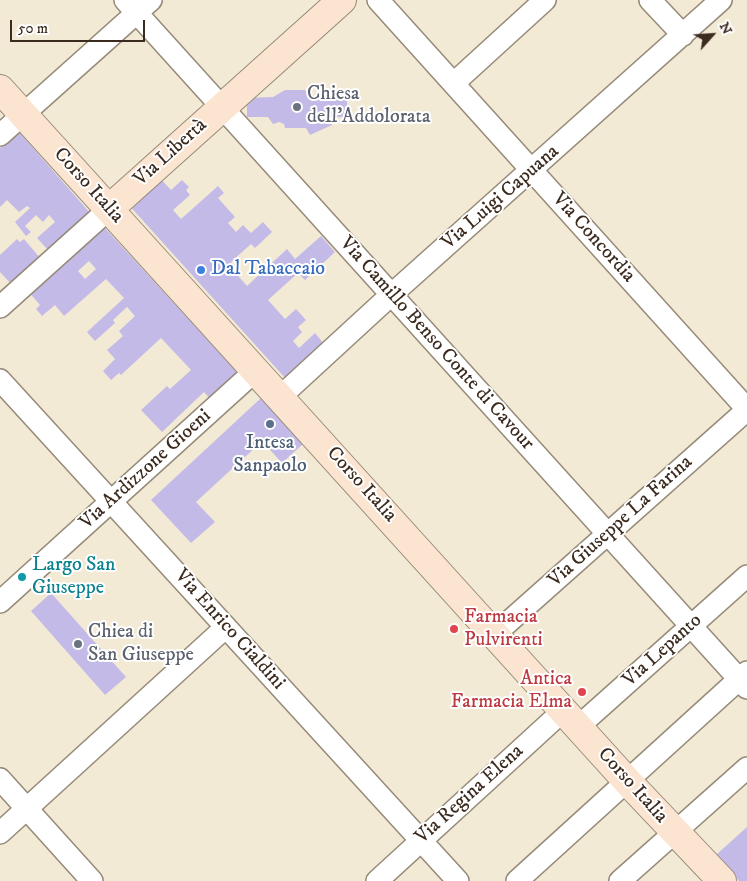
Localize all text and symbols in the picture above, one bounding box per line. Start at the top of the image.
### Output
scale bar [12,10,148,42]
north arrow [687,10,737,60]
text: 50 m [18,19,48,38]
text: N [715,19,736,38]
place label: Chiesa dell'Addolorata [307,83,431,130]
marker: Chiesa dell'Addolorata [291,101,303,113]
street label: Via Libertà [130,114,212,192]
street label: Via Luigi Capuana [437,140,565,256]
street label: Corso Italia [48,143,128,229]
street label: Via Concordia [546,188,640,288]
street label: Via Camillo Benso Conte di Cavour [334,232,538,456]
place label: Dal Tabaccaio [211,258,325,282]
marker: Dal Tabaccaio [195,264,207,276]
street label: Via Ardizzone Gioeni [75,405,217,535]
marker: Intesa Sanpaolo [264,418,276,430]
place label: Intesa Sanpaolo [233,432,307,479]
street label: Corso Italia [321,442,401,528]
street label: Via Giuseppe La Farina [544,451,698,593]
place label: Largo San Giuseppe [32,554,116,601]
street label: Via Enrico Cialdini [169,565,289,695]
marker: Largo San Giuseppe [16,571,28,583]
place label: Farmacia Pulvirenti [464,606,543,653]
street label: Via Lepanto [618,609,708,693]
place label: Chiea di San Giuseppe [88,621,194,668]
marker: Farmacia Pulvirenti [448,623,460,635]
marker: Chiea di San Giuseppe [72,638,84,650]
place label: Antica Farmacia Elma [451,668,572,715]
marker: Antica Farmacia Elma [576,686,588,698]
street label: Via Regina Elena [411,740,529,850]
street label: Corso Italia [592,743,672,829]

